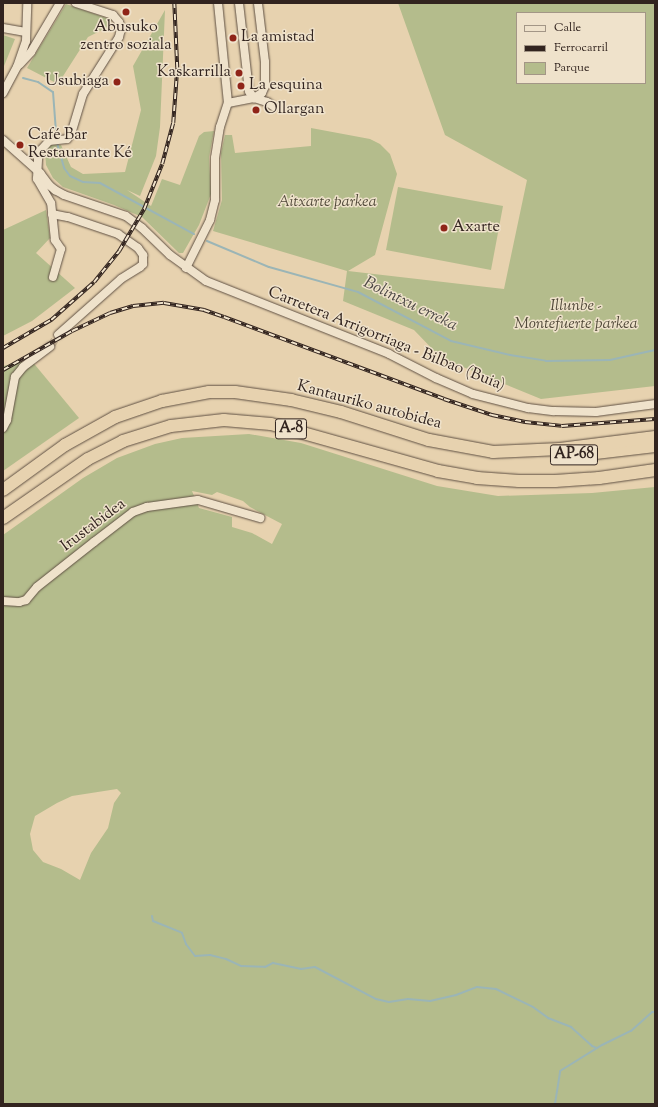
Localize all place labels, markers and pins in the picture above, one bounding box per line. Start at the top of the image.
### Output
marker: Abusuko zentro soziala [121,7,131,17]
place label: Abusuko zentro soziala [80,18,172,56]
place label: La amistad [241,28,315,48]
marker: La amistad [228,33,238,43]
place label: Kaskarrilla [157,63,231,83]
marker: Kaskarrilla [234,68,244,78]
place label: Usubiaga [45,72,109,92]
place label: La esquina [249,76,323,96]
marker: Usubiaga [112,77,122,87]
marker: La esquina [236,81,246,91]
place label: Ollargan [264,100,324,120]
marker: Ollargan [251,105,261,115]
place label: Café Bar Restaurante Ké [28,126,132,164]
marker: Café Bar Restaurante Ké [15,140,25,150]
place label: Axarte [452,218,500,238]
marker: Axarte [439,223,449,233]

